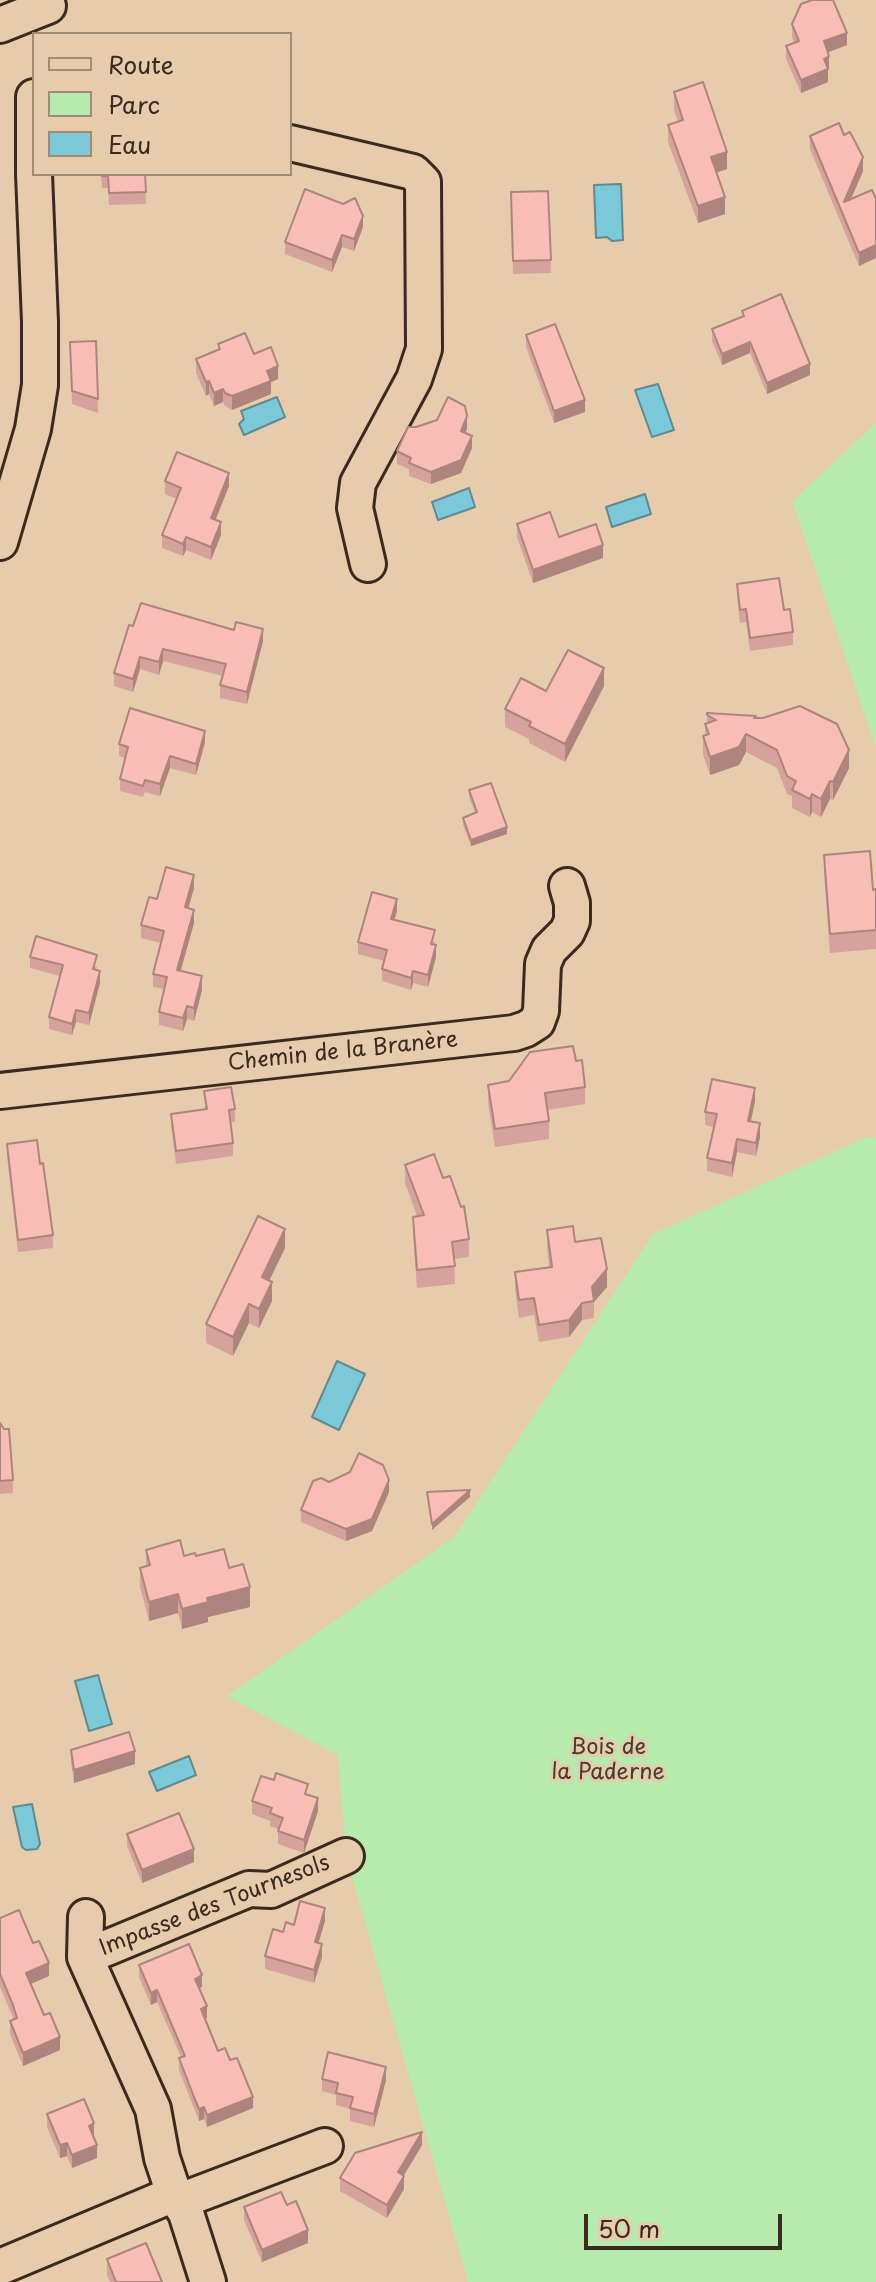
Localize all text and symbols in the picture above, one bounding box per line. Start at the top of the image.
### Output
legend [32,32,292,176]
text: Route [108,46,174,82]
text: Parc [108,86,160,122]
text: Eau [108,126,151,162]
street label: Chemin de la Branère [227,1027,459,1077]
park label: Bois de la Paderne [551,1735,665,1786]
street label: Impasse des Tournesols [96,1850,334,1962]
scale bar [588,2198,786,2248]
text: 50 m [598,2210,660,2246]

